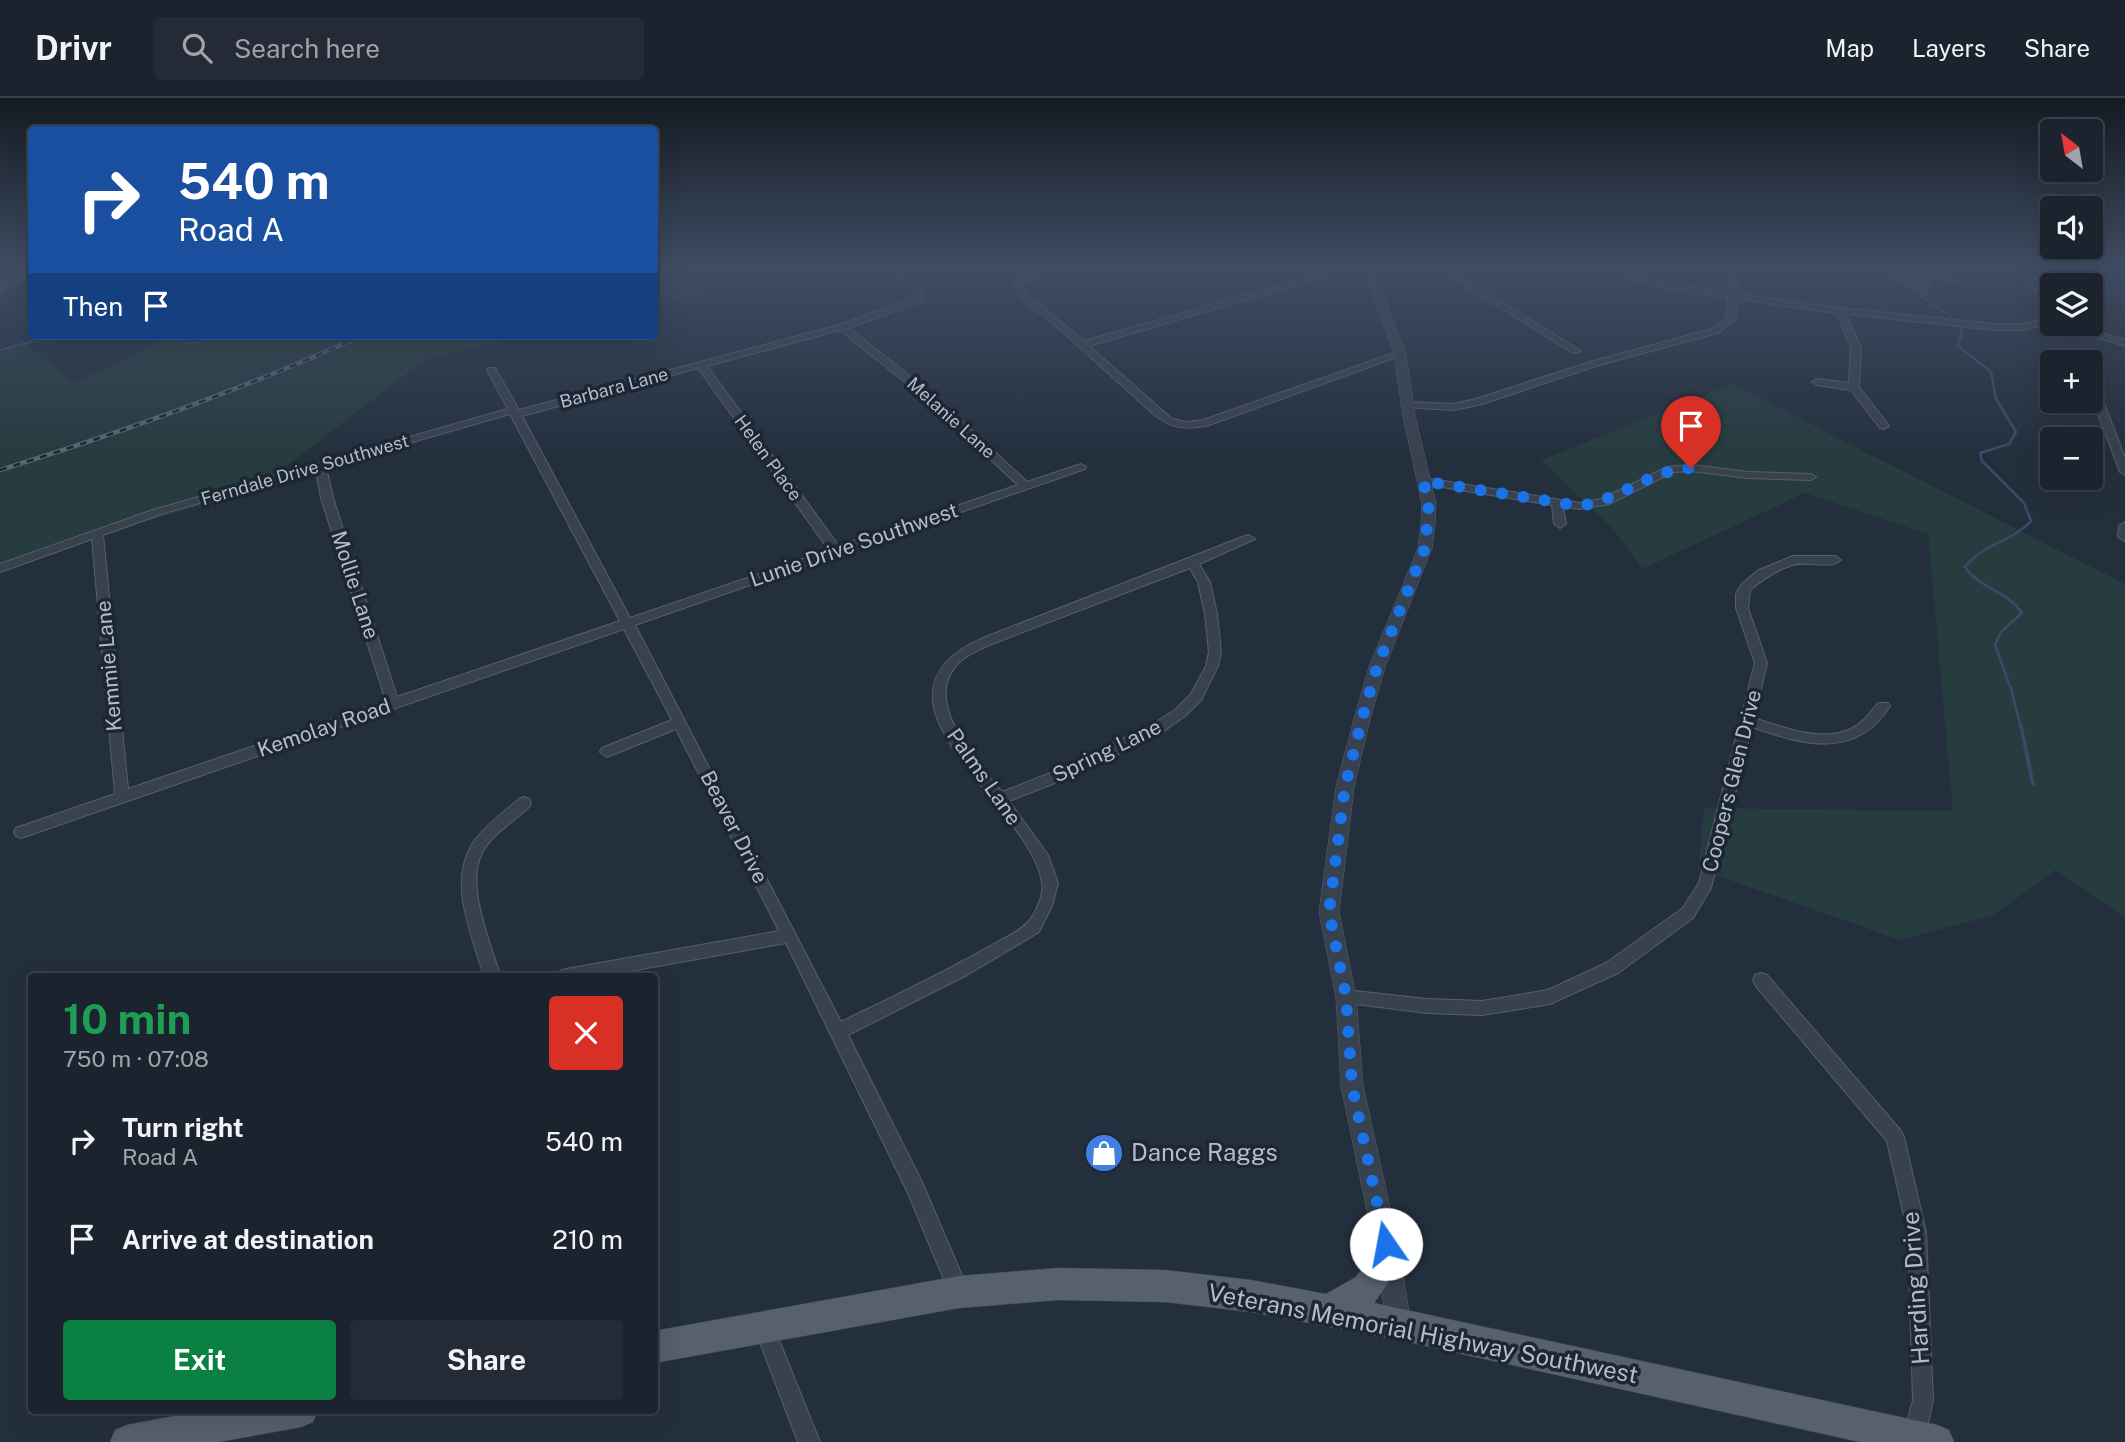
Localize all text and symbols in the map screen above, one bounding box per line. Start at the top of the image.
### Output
search box [154,17,644,80]
text: Drivr [35,29,112,67]
icon: search [178,29,216,67]
text: Search here [234,33,380,64]
text: Map [1825,34,1874,62]
text: Layers [1912,34,1986,62]
text: Share [2024,34,2090,62]
north arrow [2040,119,2104,182]
map controls [2040,119,2103,490]
text: 540 m [178,152,330,210]
icon: right [63,154,154,245]
button: sound [2040,196,2103,259]
text: Road A [178,211,284,248]
button: layers [2040,273,2103,336]
icon: arrive [137,287,175,325]
text: Then [63,291,123,322]
button: + [2040,350,2103,413]
street label: Barbara Lane [557,363,670,412]
street label: Melanie Lane [903,373,1000,463]
pin [1661,396,1721,468]
icon: arrive [1672,407,1710,445]
street label: Helen Place [730,411,806,505]
button: − [2040,427,2103,490]
street label: Ferndale Drive Southwest [199,430,411,509]
street label: Lunie Drive Southwest [746,497,961,592]
street label: Mollie Lane [326,528,385,642]
street label: Kemmie Lane [90,599,127,733]
street label: Coopers Glen Drive [1697,687,1766,875]
street label: Kemolay Road [254,693,394,762]
street label: Spring Lane [1048,713,1165,788]
street label: Palms Lane [942,724,1027,830]
street label: Beaver Drive [695,766,774,887]
text: 10 min [63,994,191,1043]
button: close [549,996,623,1070]
text: 750 m · 07:08 [63,1045,209,1072]
text: Turn right [122,1112,244,1143]
icon: right [63,1122,101,1160]
text: 540 m [545,1126,623,1157]
shop icon: Dance Raggs [1083,1132,1125,1174]
place label: Dance Raggs [1131,1138,1278,1166]
text: Road A [122,1143,198,1170]
position arrow [1349,1207,1423,1281]
street label: Harding Drive [1896,1211,1934,1366]
icon: arrive [63,1220,101,1258]
text: Arrive at destination [122,1224,374,1255]
text: 210 m [552,1224,623,1255]
street label: Veterans Memorial Highway Southwest [1206,1278,1641,1388]
button: Exit [63,1320,336,1400]
button: Share [350,1320,623,1400]

